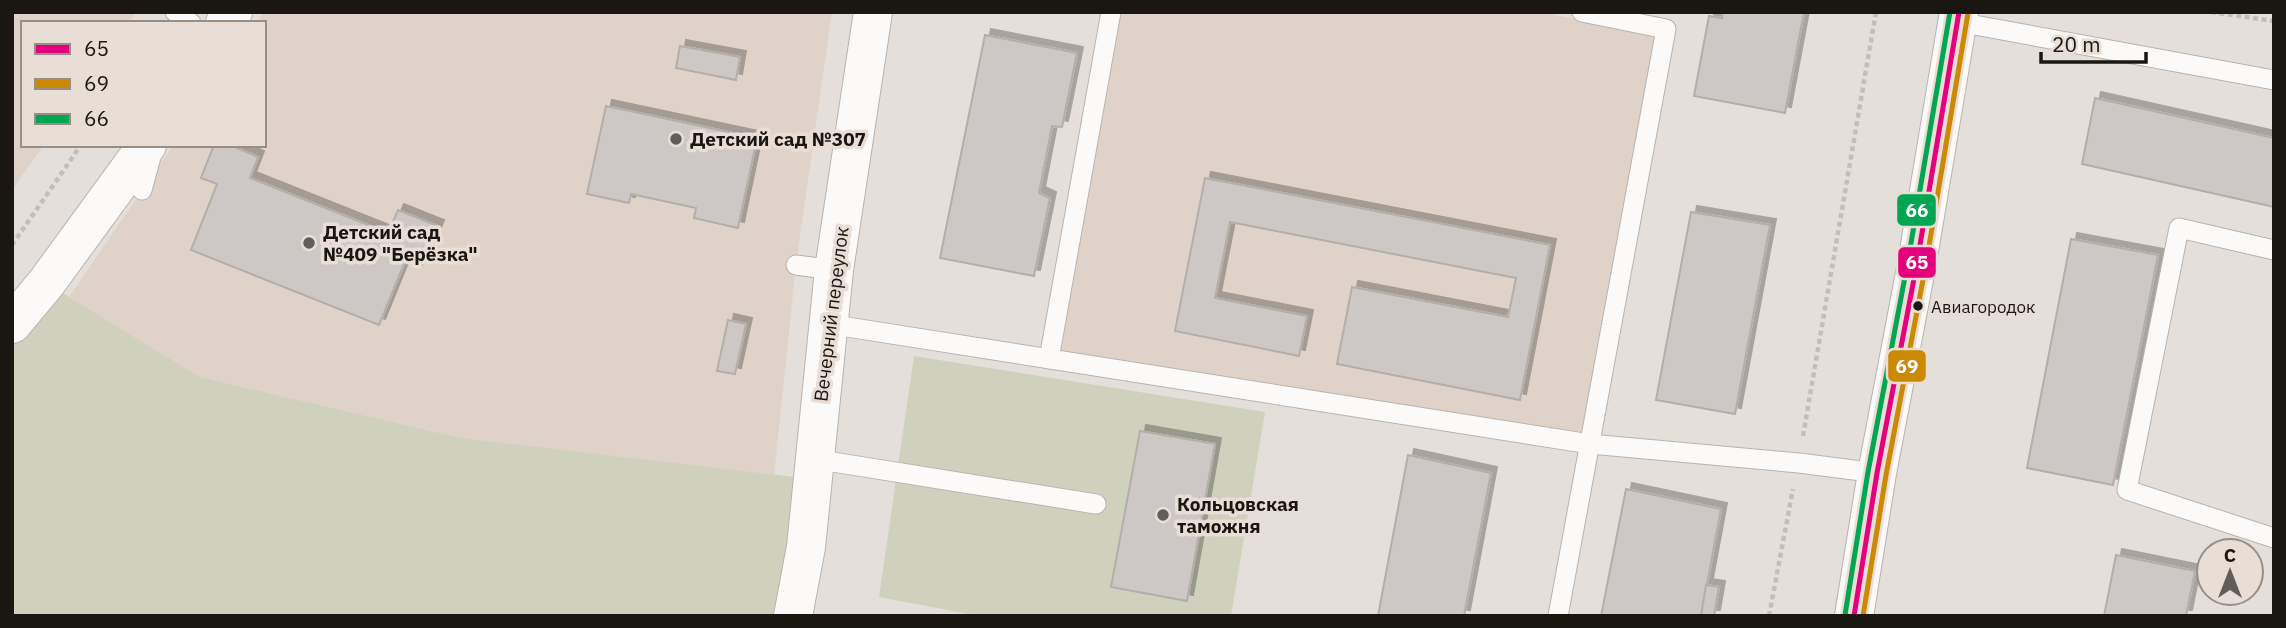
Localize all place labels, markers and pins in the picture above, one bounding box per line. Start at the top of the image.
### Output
place label: Детский сад №307 [690,127,866,151]
marker: Детский сад №307 [668,131,684,147]
place label: Детский сад №409 "Берёзка" [323,220,478,266]
marker: Детский сад №409 "Берёзка" [301,235,317,251]
place label: Авиагородок [1931,296,2035,318]
marker: Авиагородок [1911,299,1925,313]
place label: Кольцовская таможня [1177,492,1299,538]
marker: Кольцовская таможня [1155,507,1171,523]

